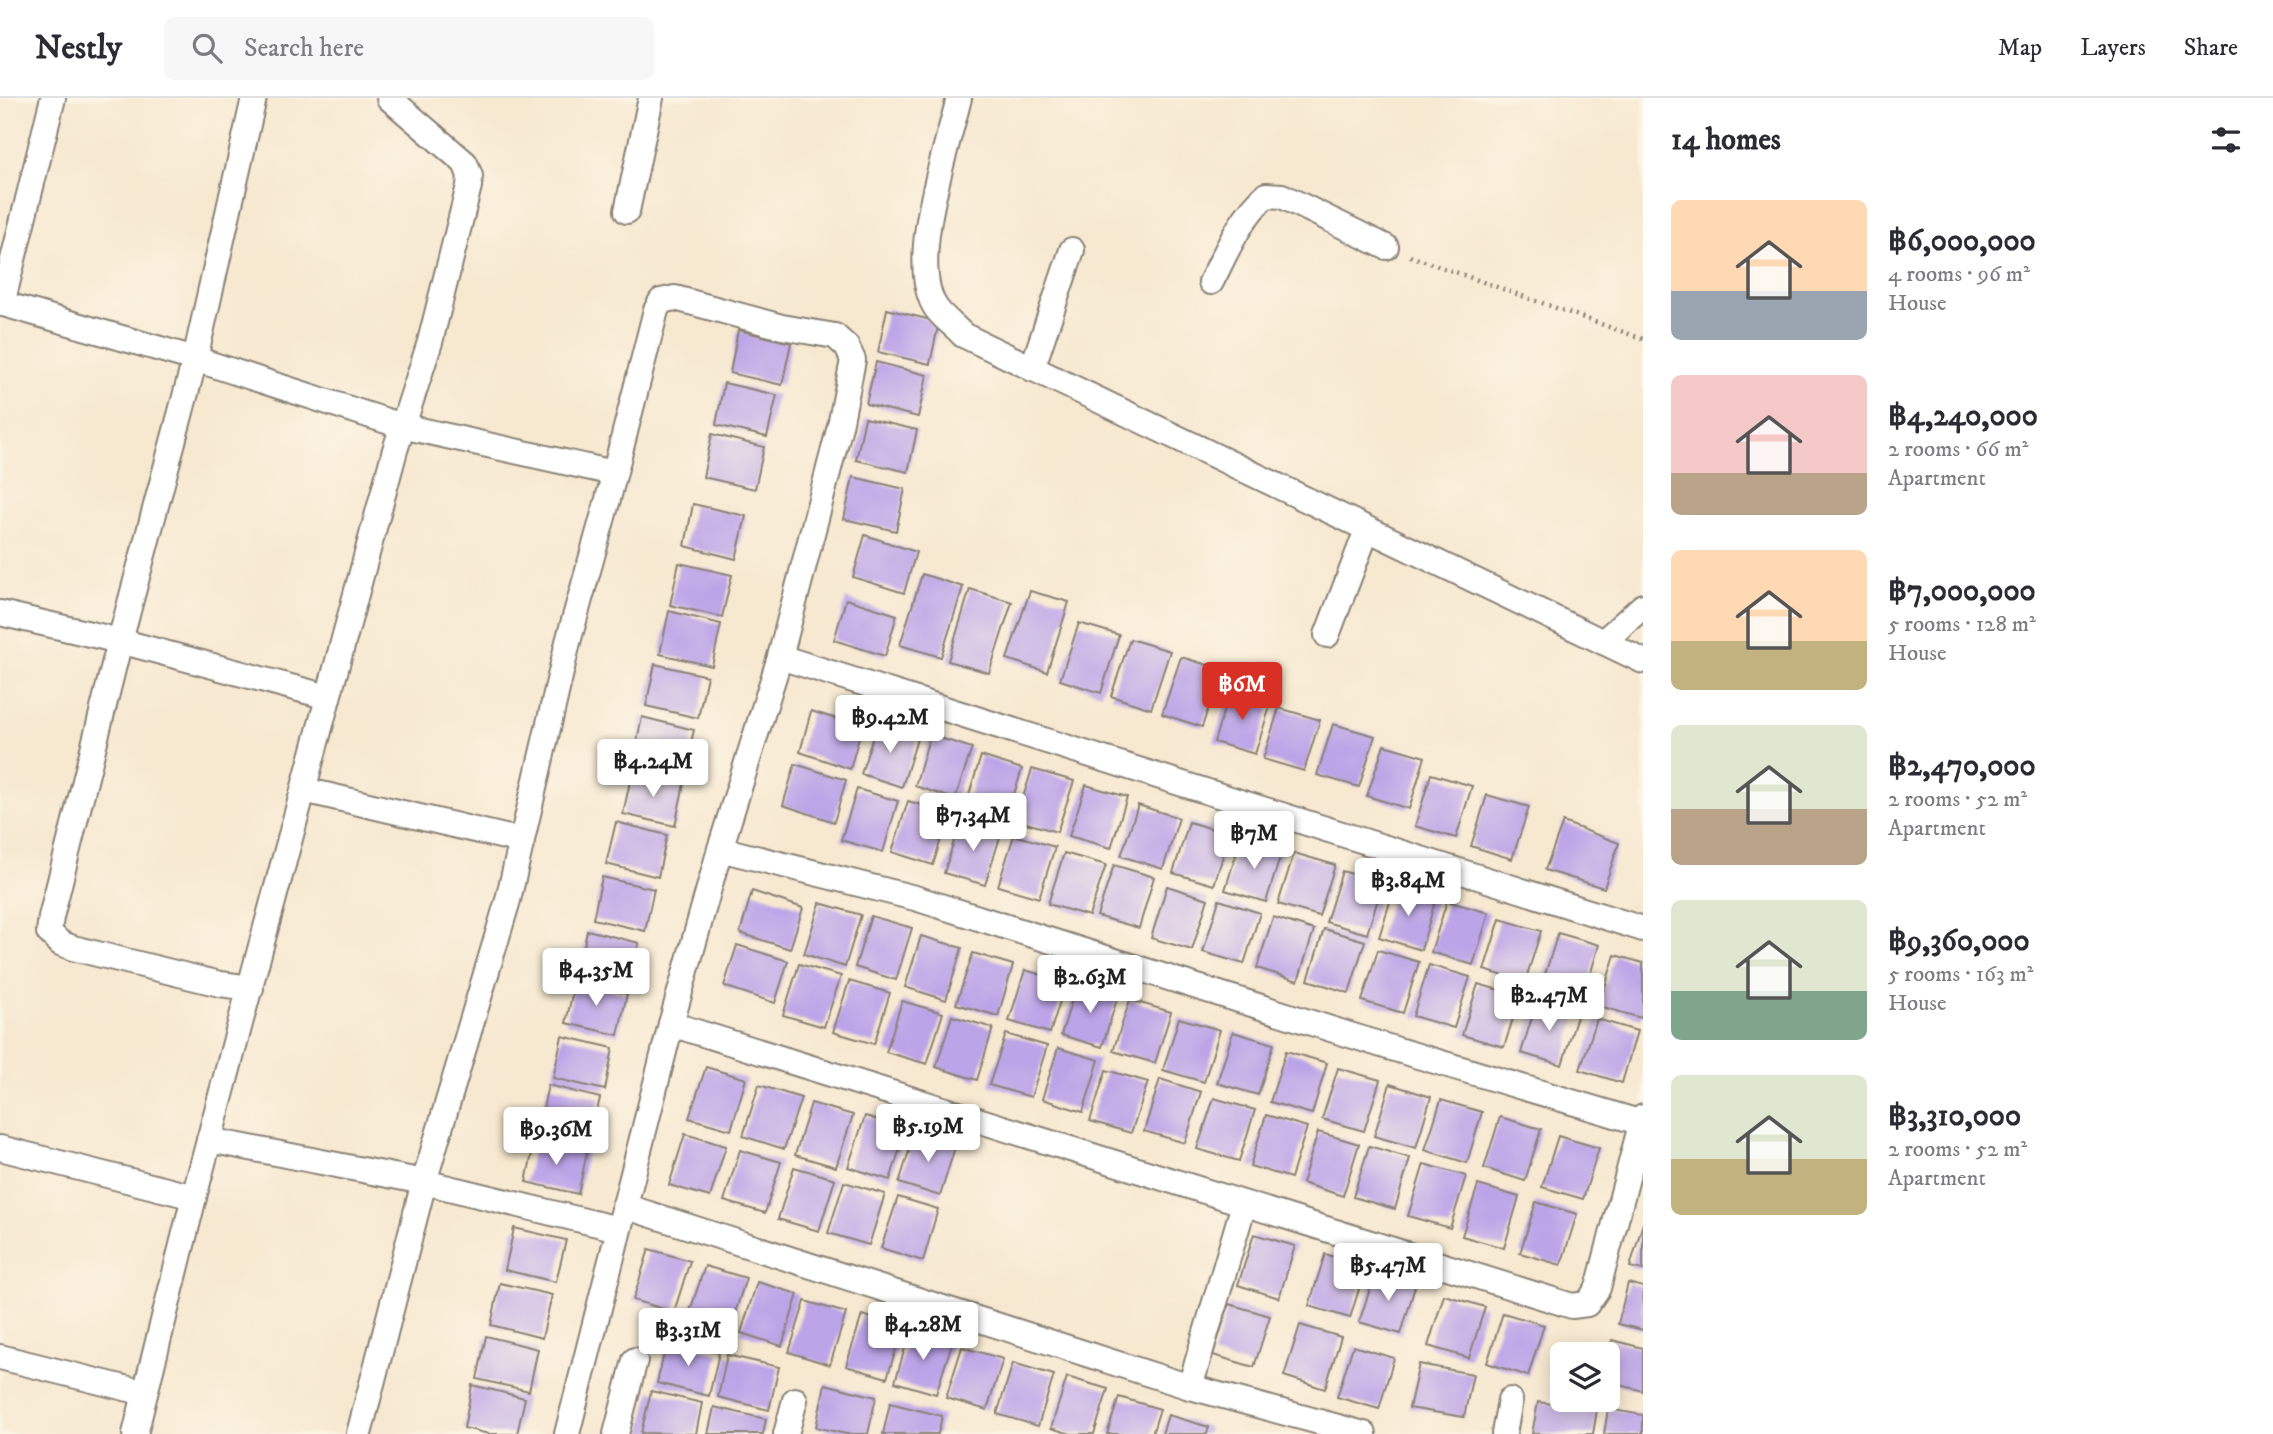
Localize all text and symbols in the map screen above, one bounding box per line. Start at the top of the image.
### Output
search box [164,17,654,80]
text: Nestly [35,28,122,69]
icon: search [188,29,226,67]
text: Search here [244,32,364,65]
text: Map [1998,33,2042,63]
text: Layers [2080,33,2146,63]
text: Share [2184,33,2238,63]
icon: filters [2207,121,2245,159]
text: 14 homes [1671,122,1781,159]
text: ฿6,000,000 [1888,223,2036,260]
icon: home [1727,228,1811,312]
text: 4 rooms · 96 m² [1888,260,2030,289]
text: House [1888,289,1946,318]
text: ฿4,240,000 [1888,398,2038,435]
icon: home [1727,403,1811,487]
text: 2 rooms · 66 m² [1888,435,2028,464]
text: Apartment [1888,464,1986,493]
text: ฿7,000,000 [1888,573,2036,610]
icon: home [1727,578,1811,662]
text: 5 rooms · 128 m² [1888,610,2036,639]
text: House [1888,639,1946,668]
pin: ฿6M [1208,662,1276,722]
text: ฿6M [1218,670,1266,699]
pin: ฿9.42M [833,696,947,755]
text: ฿9.42M [851,703,929,732]
pin: ฿4.24M [596,740,710,799]
text: ฿4.24M [613,747,693,776]
text: ฿2,470,000 [1888,748,2036,785]
icon: home [1727,753,1811,837]
text: 2 rooms · 52 m² [1888,785,2027,814]
pin: ฿7.34M [916,794,1030,853]
text: ฿7.34M [936,801,1010,830]
pin: ฿7M [1220,812,1288,871]
text: Apartment [1888,814,1986,843]
text: ฿7M [1230,819,1278,848]
pin: ฿3.84M [1351,858,1465,918]
text: ฿3.84M [1371,866,1445,895]
text: ฿9,360,000 [1888,923,2030,960]
icon: home [1727,928,1811,1012]
pin: ฿4.35M [539,948,653,1008]
text: ฿4.35M [559,956,633,985]
pin: ฿2.63M [1033,956,1147,1015]
text: 5 rooms · 163 m² [1888,960,2034,989]
text: ฿2.63M [1053,963,1127,992]
pin: ฿2.47M [1492,974,1606,1033]
text: ฿2.47M [1510,981,1588,1010]
text: House [1888,989,1946,1018]
text: ฿3,310,000 [1888,1098,2021,1135]
icon: home [1727,1103,1811,1187]
pin: ฿5.19M [871,1104,985,1164]
pin: ฿9.36M [499,1108,613,1167]
text: ฿5.19M [892,1112,964,1141]
text: ฿9.36M [519,1115,593,1144]
text: 2 rooms · 52 m² [1888,1135,2027,1164]
text: Apartment [1888,1164,1986,1193]
pin: ฿5.47M [1331,1244,1445,1303]
text: ฿5.47M [1350,1251,1426,1280]
pin: ฿4.28M [866,1302,980,1362]
pin: ฿3.31M [631,1308,745,1368]
text: ฿4.28M [884,1310,962,1339]
text: ฿3.31M [655,1316,721,1345]
map controls [1550,1342,1620,1412]
button: layers [1550,1342,1620,1412]

